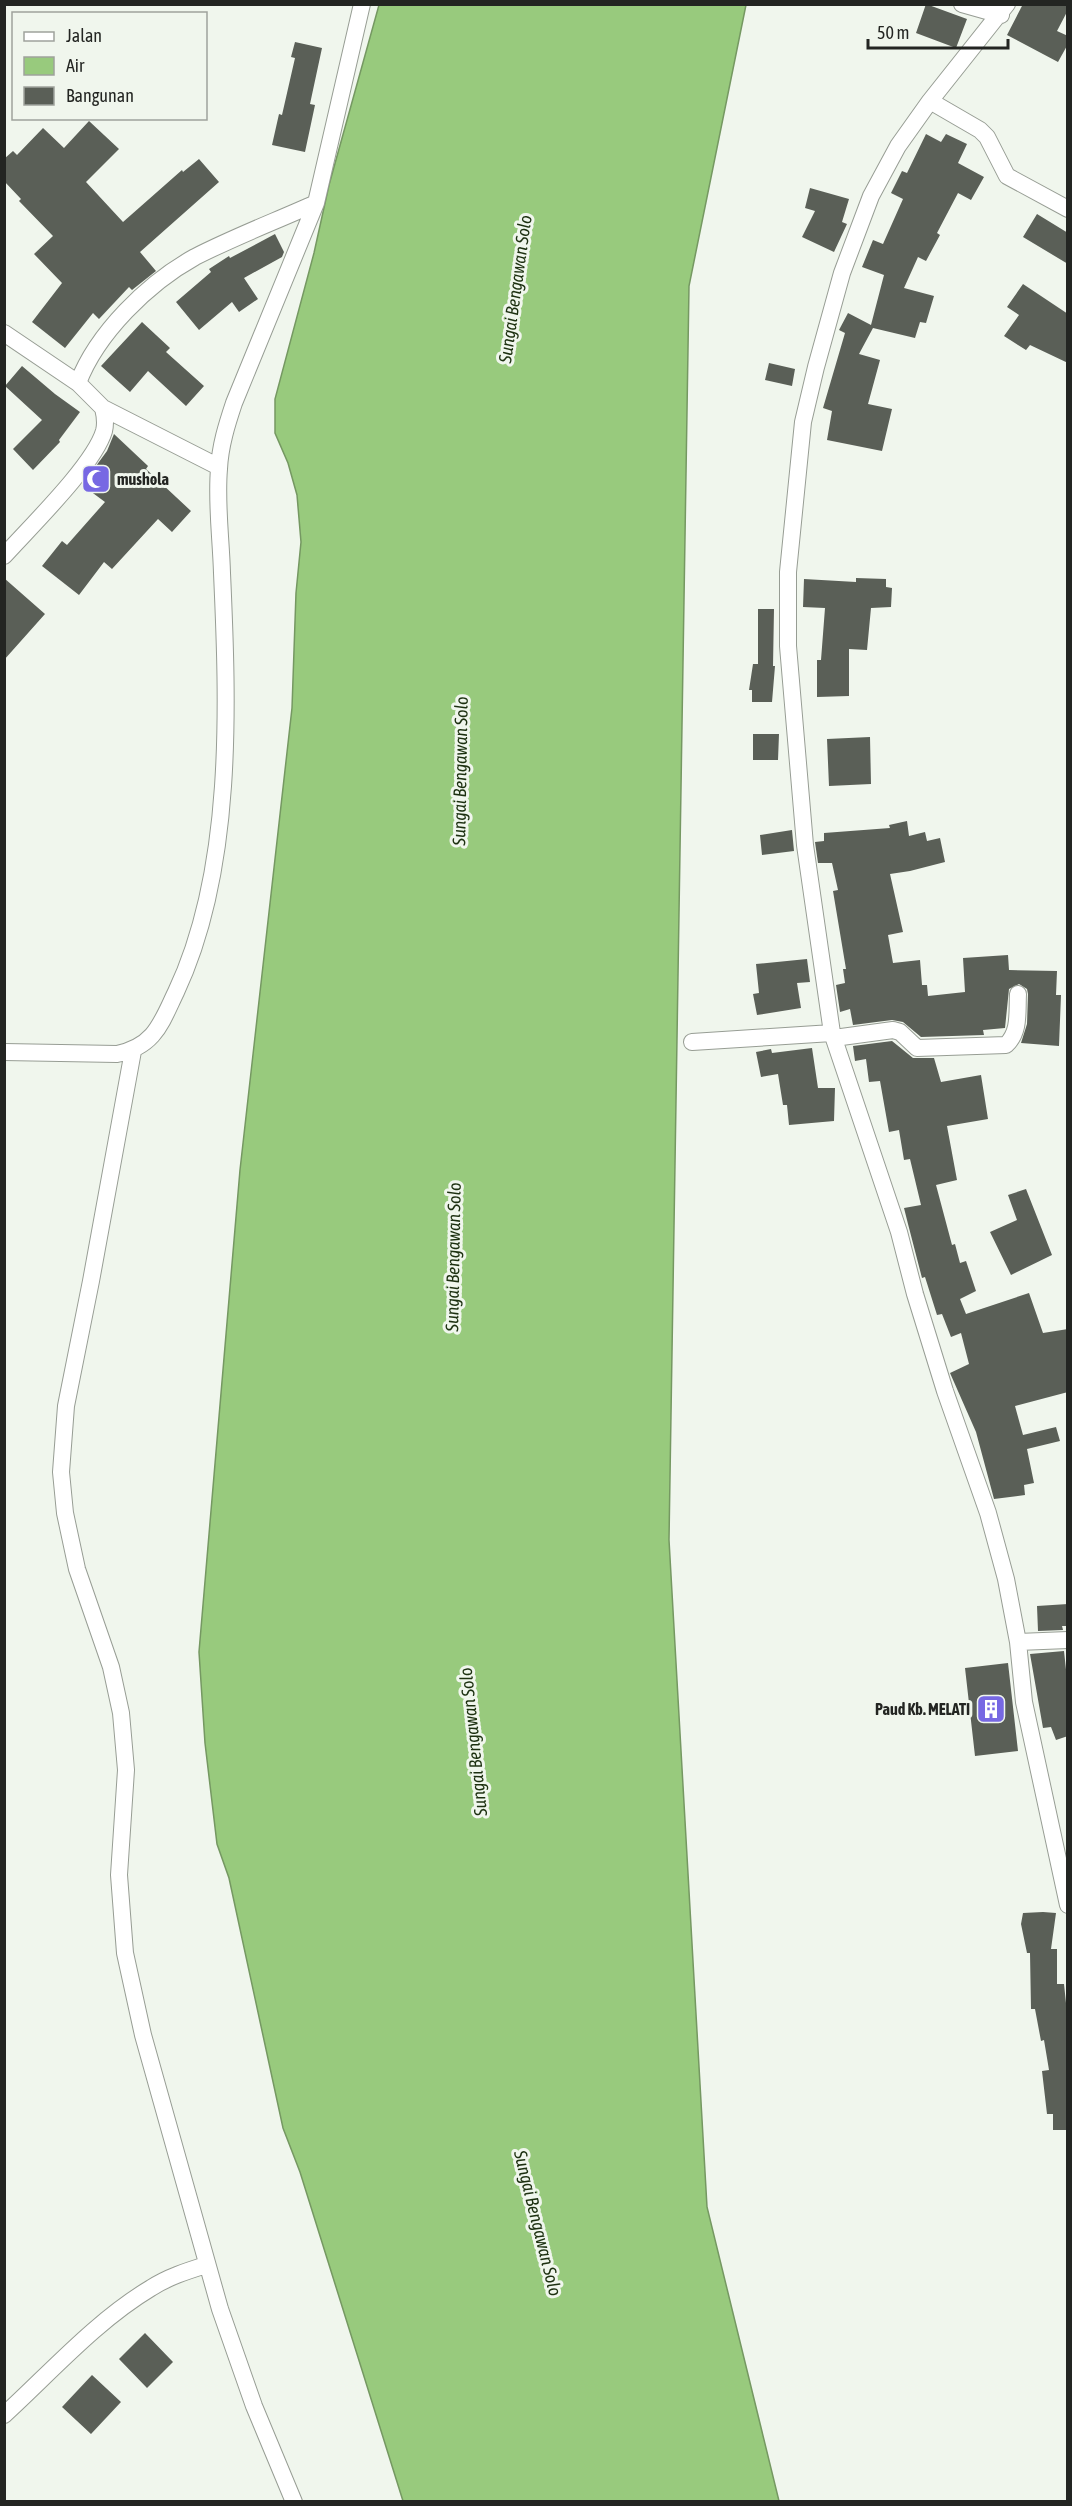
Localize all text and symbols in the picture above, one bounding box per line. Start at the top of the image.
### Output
legend [12,12,207,120]
scale bar [868,12,1008,50]
text: 50 m [877,22,909,43]
text: Jalan [66,25,102,46]
text: Air [66,55,85,76]
text: Bangunan [66,85,134,106]
water label: Sungai Bengawan Solo [494,214,536,365]
mosque icon: mushola [80,463,112,495]
place label: mushola [117,470,169,488]
water label: Sungai Bengawan Solo [448,696,472,847]
water label: Sungai Bengawan Solo [441,1182,465,1333]
water label: Sungai Bengawan Solo [455,1667,491,1818]
building icon: Paud Kb. MELATI [975,1693,1007,1725]
place label: Paud Kb. MELATI [875,1700,970,1718]
water label: Sungai Bengawan Solo [510,2147,566,2298]

